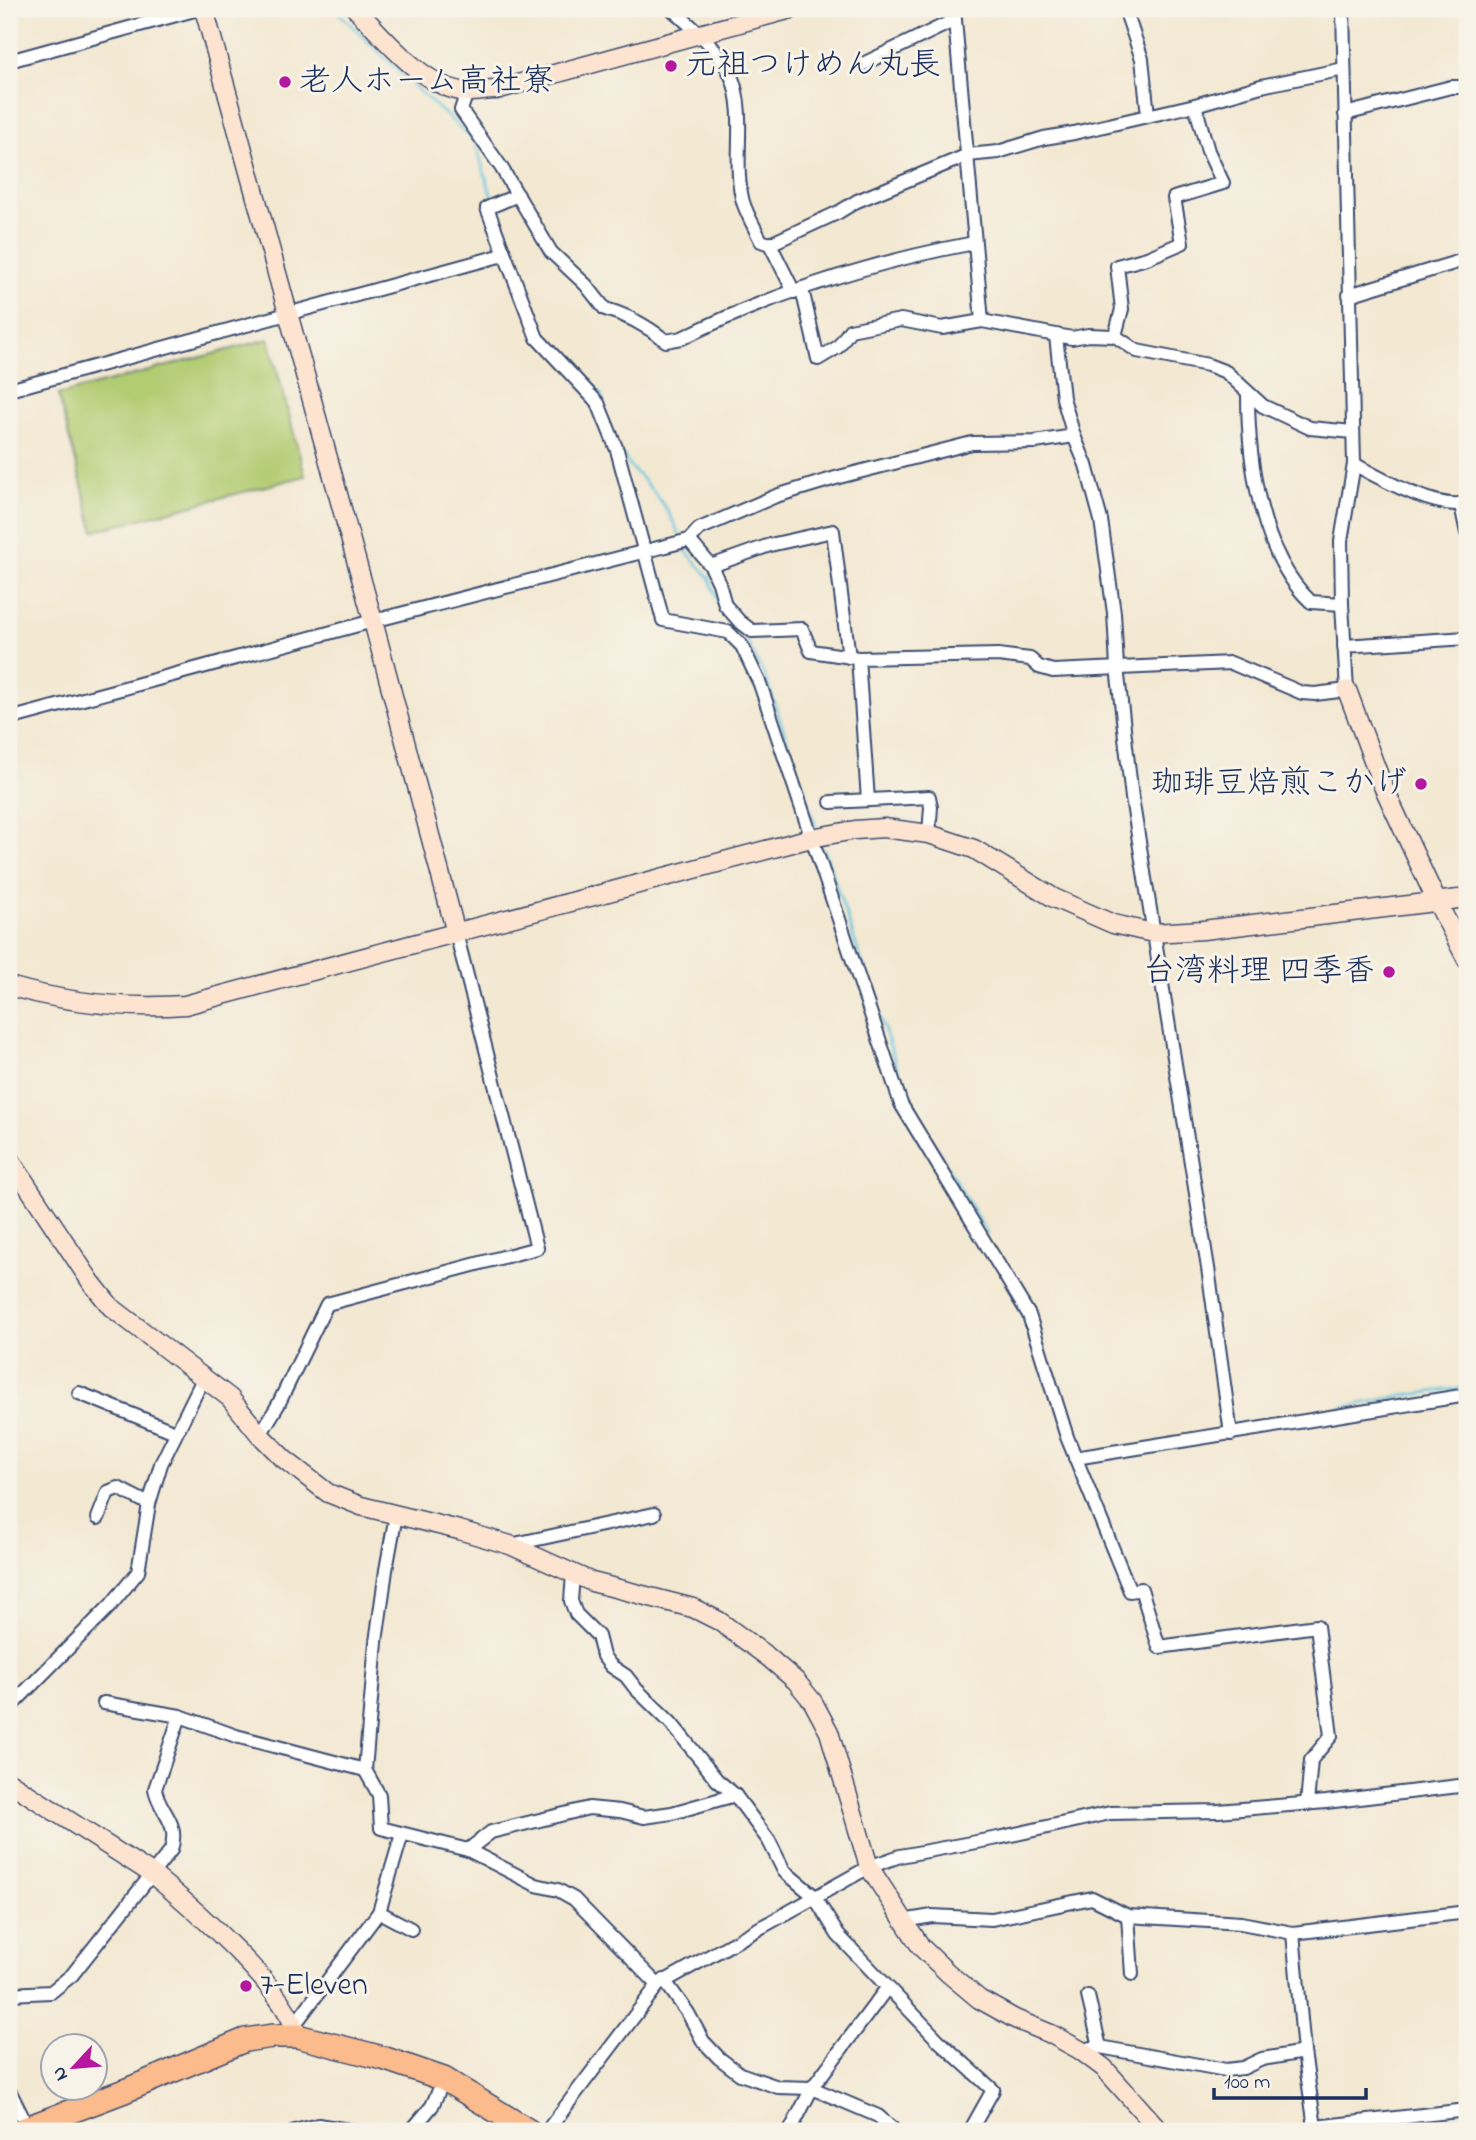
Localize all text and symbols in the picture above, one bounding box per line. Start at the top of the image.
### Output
place label: 元祖つけめん丸長 [685,43,941,90]
marker: 元祖つけめん丸長 [663,58,679,74]
place label: 老人ホーム高社寮 [299,59,554,106]
marker: 老人ホーム高社寮 [277,74,293,90]
place label: 珈琲豆焙煎こかげ [1151,761,1407,808]
marker: 珈琲豆焙煎こかげ [1413,776,1429,792]
place label: 台湾料理 四季香 [1143,949,1375,996]
marker: 台湾料理 四季香 [1381,964,1397,980]
place label: 7-Eleven [260,1963,368,2010]
marker: 7-Eleven [238,1978,254,1994]
north arrow [38,2032,108,2102]
scale bar [1214,2056,1366,2100]
text: N [46,2062,76,2085]
text: 100 m [1224,2068,1270,2098]

